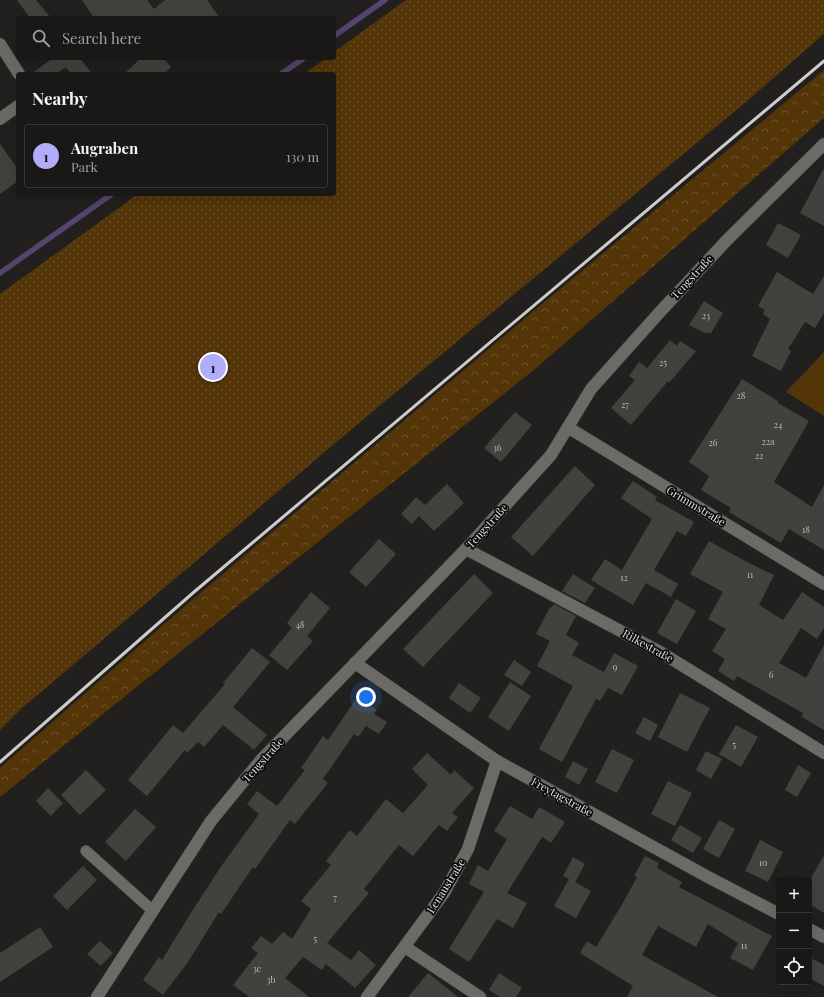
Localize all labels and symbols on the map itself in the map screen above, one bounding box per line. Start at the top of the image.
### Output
street label: Tengstraße [667,251,716,302]
house number: 23 [702,309,710,321]
pin: 1 [200,352,226,382]
house number: 25 [659,356,667,368]
house number: 28 [737,389,746,401]
house number: 27 [621,398,629,410]
house number: 24 [774,418,783,430]
house number: 22a [761,435,775,447]
house number: 26 [709,436,718,448]
house number: 36 [493,441,502,453]
house number: 22 [755,449,763,461]
street label: Grimmstraße [664,482,729,529]
street label: Tengstraße [463,500,511,551]
house number: 18 [802,523,810,535]
house number: 11 [747,568,754,580]
house number: 12 [620,571,628,583]
house number: 48 [295,618,305,630]
street label: Rilkestraße [620,625,677,666]
house number: 9 [613,660,618,672]
house number: 6 [769,668,774,680]
your location [356,687,376,707]
street label: Tengstraße [239,734,287,785]
house number: 5 [732,738,736,750]
street label: Freytagstraße [529,773,596,820]
street label: Lenaustraße [423,855,468,916]
house number: 10 [759,856,767,868]
house number: 7 [333,891,337,903]
house number: 5 [313,932,317,944]
house number: 11 [741,939,748,951]
house number: 3c [253,962,262,974]
house number: 3b [266,973,276,985]

